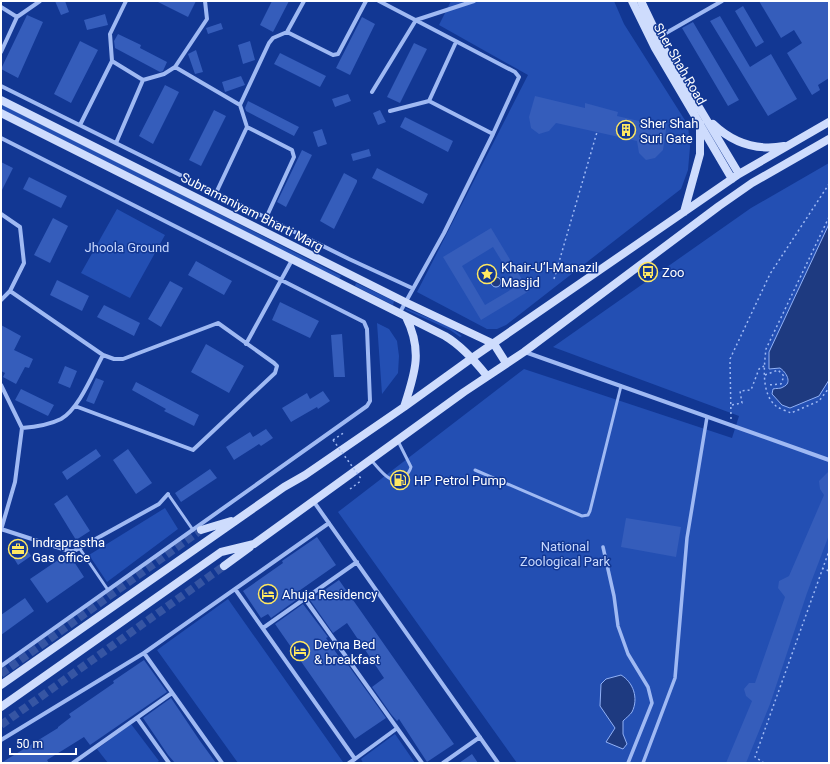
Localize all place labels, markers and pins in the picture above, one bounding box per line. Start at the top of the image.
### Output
place label: Sher Shah Suri Gate [640,116,699,146]
building icon: Sher Shah Suri Gate [615,119,637,141]
place label: Khair-U’l-Manazil Masjid [501,260,598,290]
bus stop icon: Zoo [637,261,659,283]
place icon: Khair-U’l-Manazil Masjid [476,263,498,285]
place label: Zoo [662,265,684,280]
fuel station icon: HP Petrol Pump [389,469,411,491]
place label: HP Petrol Pump [414,473,506,488]
place label: Indraprastha Gas office [32,535,105,565]
office icon: Indraprastha Gas office [7,538,29,560]
hotel icon: Ahuja Residency [257,583,279,605]
place label: Ahuja Residency [282,587,377,602]
place label: Devna Bed & breakfast [314,637,380,667]
hotel icon: Devna Bed & breakfast [289,640,311,662]

